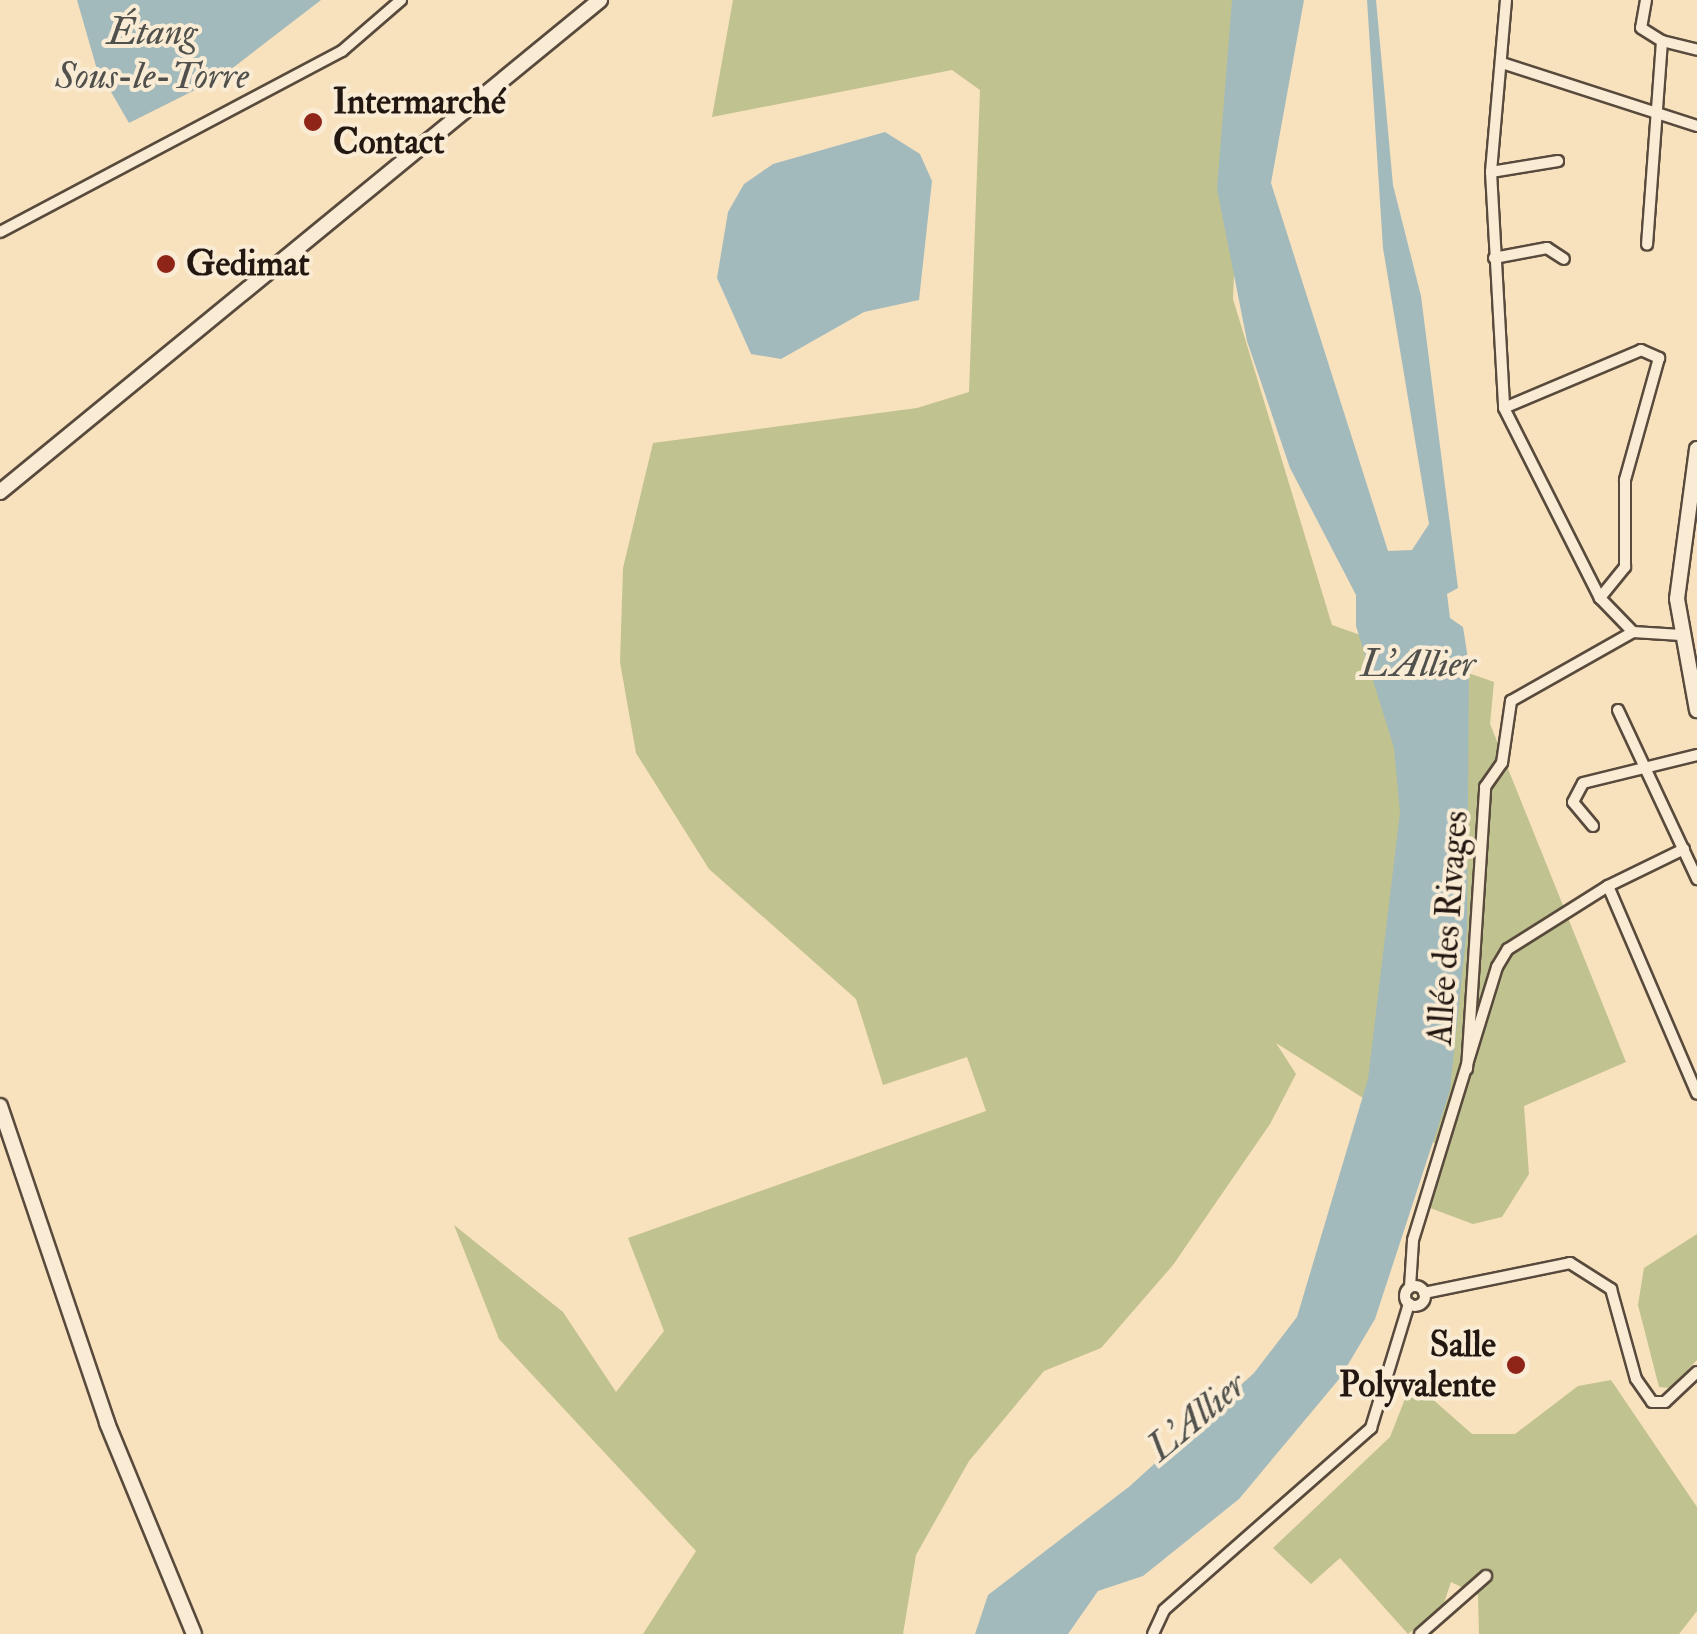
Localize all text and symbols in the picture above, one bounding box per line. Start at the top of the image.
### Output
water label: Étang Sous-le-Torre [55,10,249,100]
place label: Intermarché Contact [333,81,506,163]
marker: Intermarché Contact [302,111,324,133]
place label: Gedimat [186,243,309,285]
marker: Gedimat [155,253,177,275]
water label: L'Allier [1361,642,1475,688]
street label: Allée des Rivages [1419,809,1477,1047]
place label: Salle Polyvalente [1339,1324,1496,1406]
marker: Salle Polyvalente [1505,1354,1527,1376]
water label: L'Allier [1138,1363,1256,1471]

